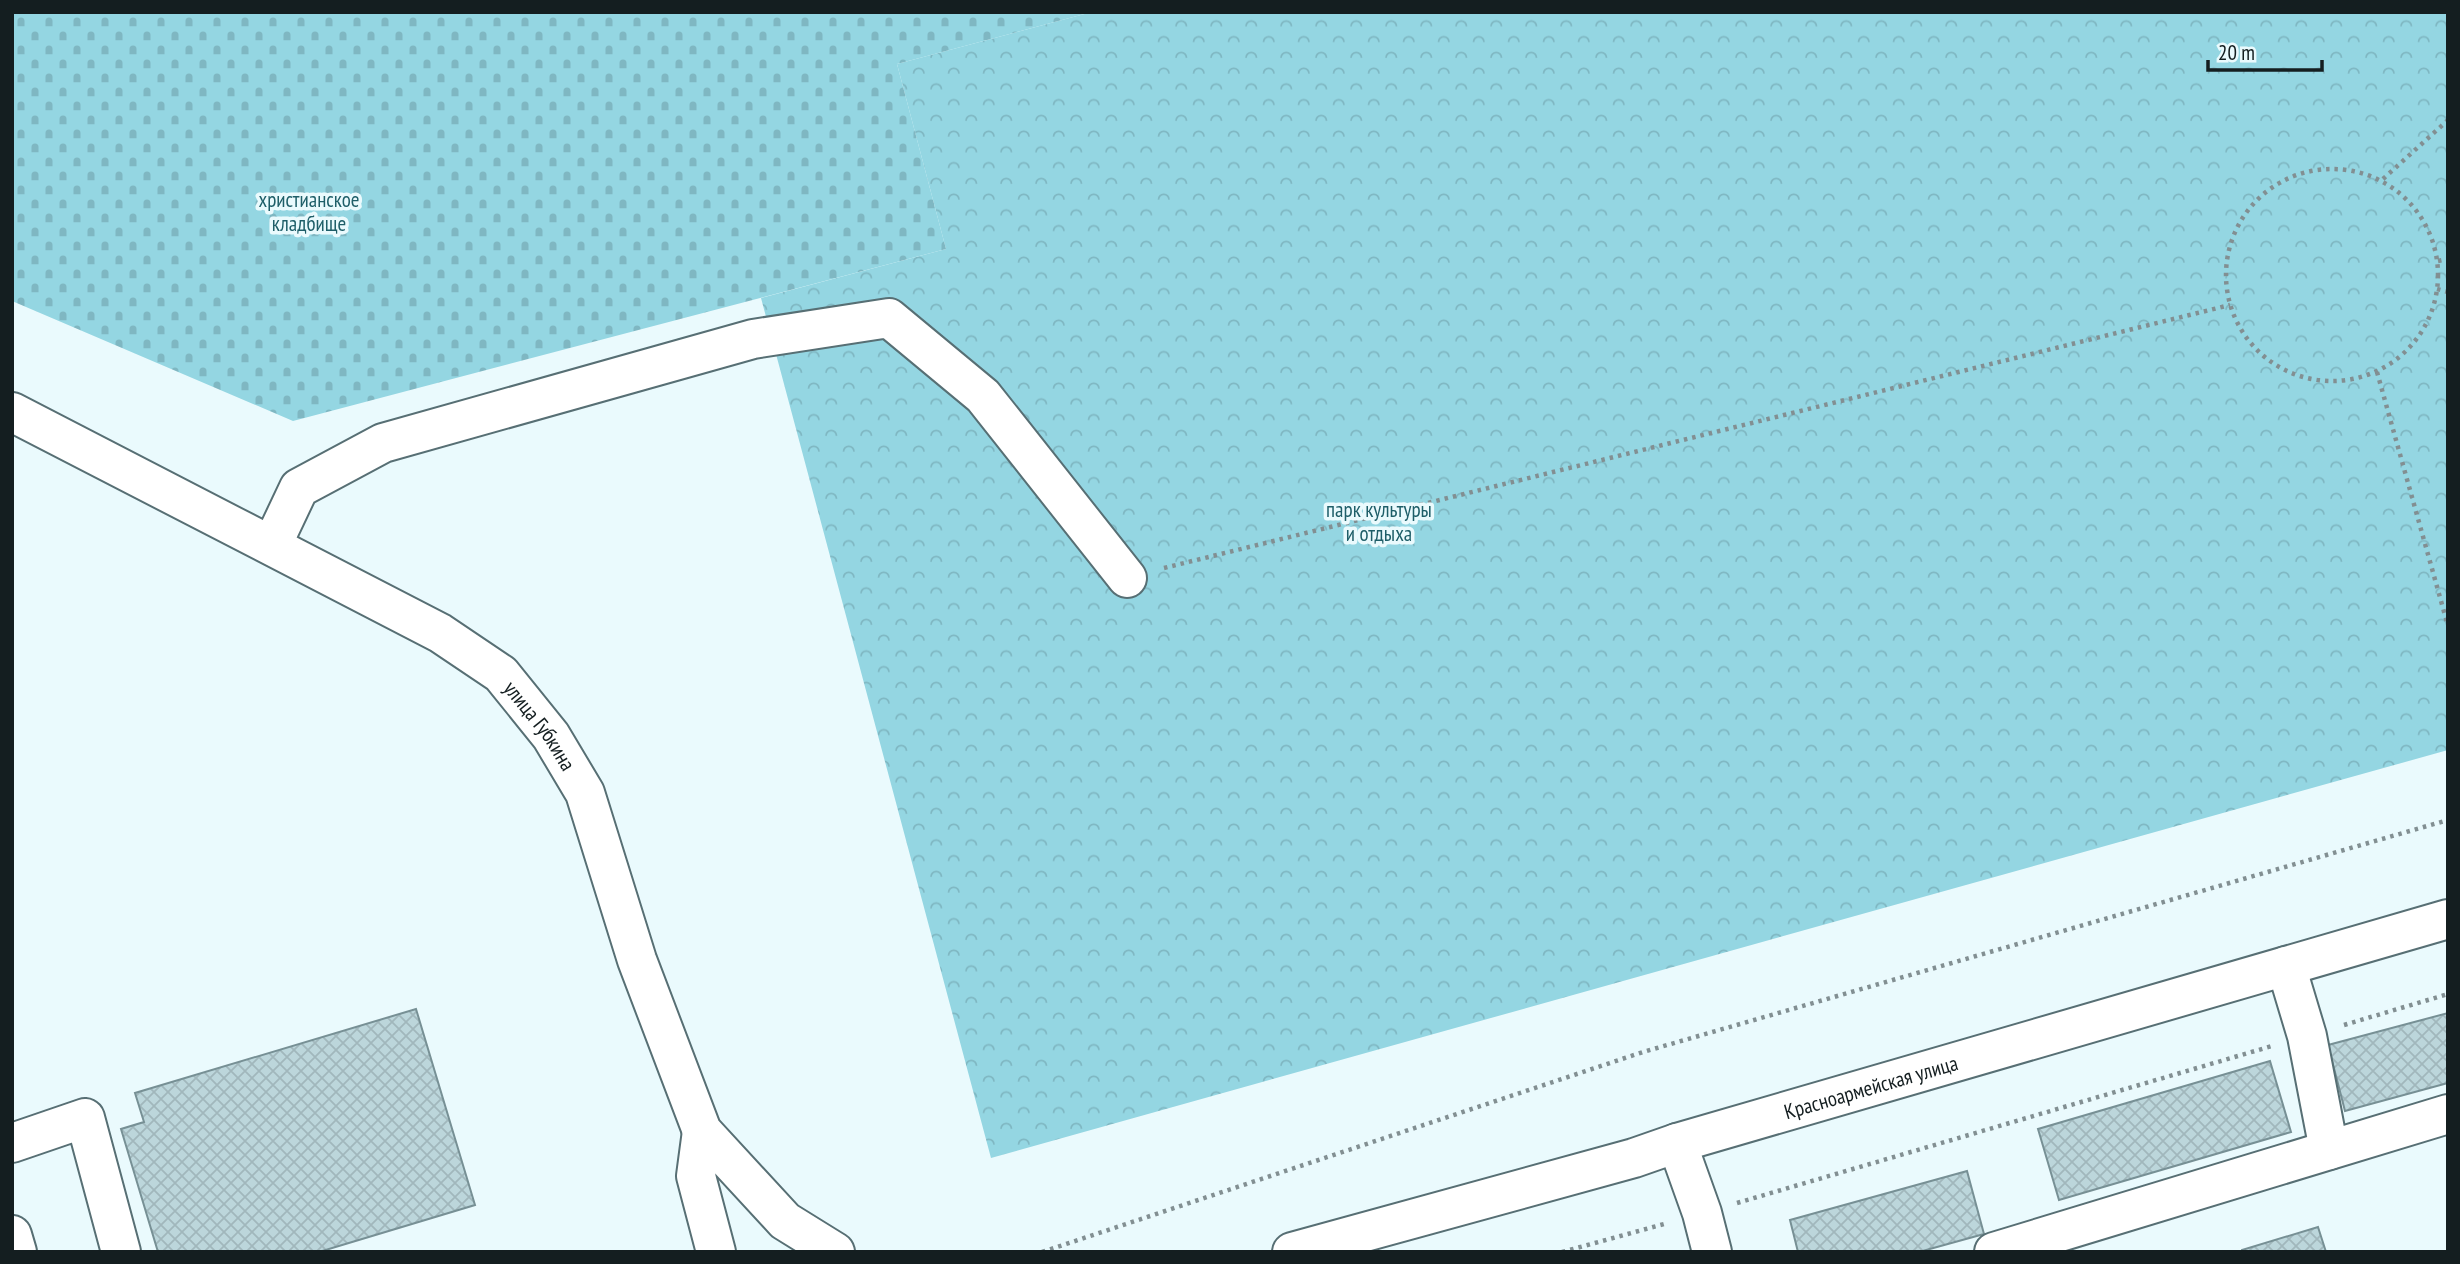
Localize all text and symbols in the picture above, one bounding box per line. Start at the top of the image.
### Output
scale bar [2208,28,2322,72]
text: 20 m [2218,39,2255,66]
park label: христианское кладбище [259,186,359,237]
park label: парк культуры и отдыха [1326,496,1432,547]
street label: улица Губкина [498,675,582,775]
street label: Красноармейская улица [1781,1049,1961,1125]

